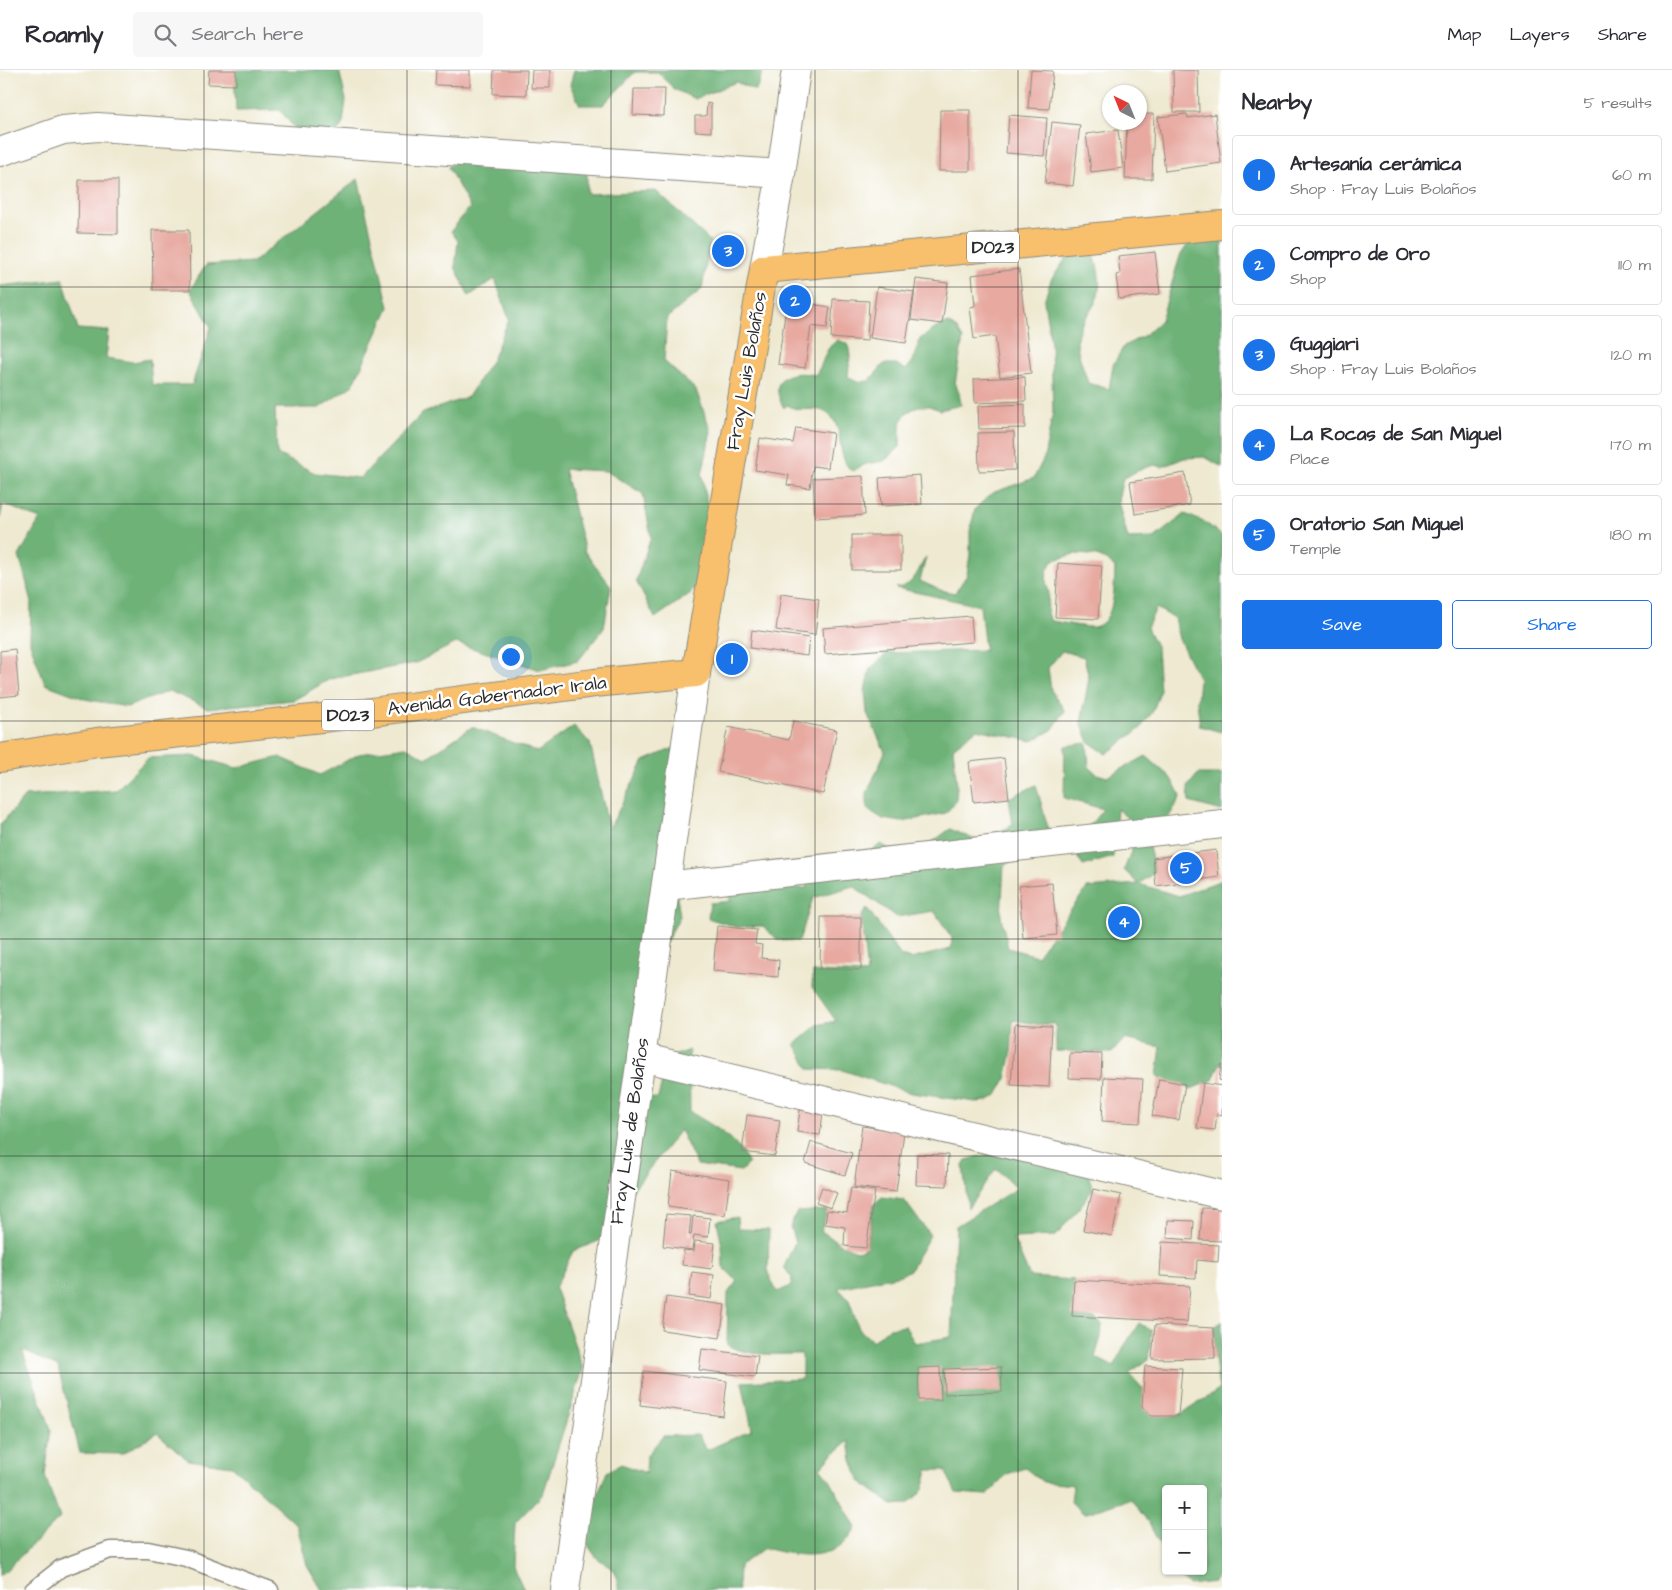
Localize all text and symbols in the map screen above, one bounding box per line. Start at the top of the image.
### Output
search box [133,12,483,57]
text: Roamly [25,18,103,52]
icon: search [151,21,179,49]
text: Search here [191,21,304,48]
text: Map [1447,22,1481,47]
text: Layers [1509,22,1570,47]
text: Share [1598,22,1647,47]
north arrow [1102,85,1147,130]
text: Nearby [1242,88,1312,117]
text: 5 results [1584,92,1652,114]
text: Artesanía cerámica [1290,151,1461,178]
text: 1 [1258,164,1260,186]
text: 60 m [1612,164,1651,186]
text: Shop · Fray Luis Bolaños [1290,178,1477,200]
pin: 3 [712,232,744,270]
road number: D023 [967,232,1019,262]
text: Compro de Oro [1290,241,1430,268]
text: 2 [1254,254,1264,276]
text: 110 m [1618,254,1651,276]
text: Shop [1290,268,1326,290]
pin: 2 [779,282,811,320]
street label: Fray Luis Bolaños [720,290,775,453]
text: Guggiari [1290,331,1358,358]
text: 3 [1255,344,1263,366]
text: 120 m [1611,344,1651,366]
text: Shop · Fray Luis Bolaños [1290,358,1477,380]
text: La Rocas de San Miguel [1290,421,1501,448]
text: 4 [1254,434,1264,456]
text: 170 m [1610,434,1651,456]
text: Place [1290,448,1330,470]
text: Oratorio San Miguel [1290,511,1463,538]
text: 5 [1253,524,1265,546]
text: 180 m [1610,524,1651,546]
text: Temple [1290,538,1341,560]
button: Save [1242,600,1442,649]
button: Share [1452,600,1652,649]
pin: 1 [716,640,748,678]
your location [498,644,524,670]
street label: Avenida Gobernador Irala [386,669,608,723]
road number: D023 [322,700,374,730]
pin: 5 [1170,849,1202,887]
pin: 4 [1108,903,1140,941]
street label: Fray Luis de Bolaños [604,1036,657,1226]
map controls [1162,1485,1207,1575]
button: + [1162,1485,1207,1530]
button: − [1162,1530,1207,1575]

